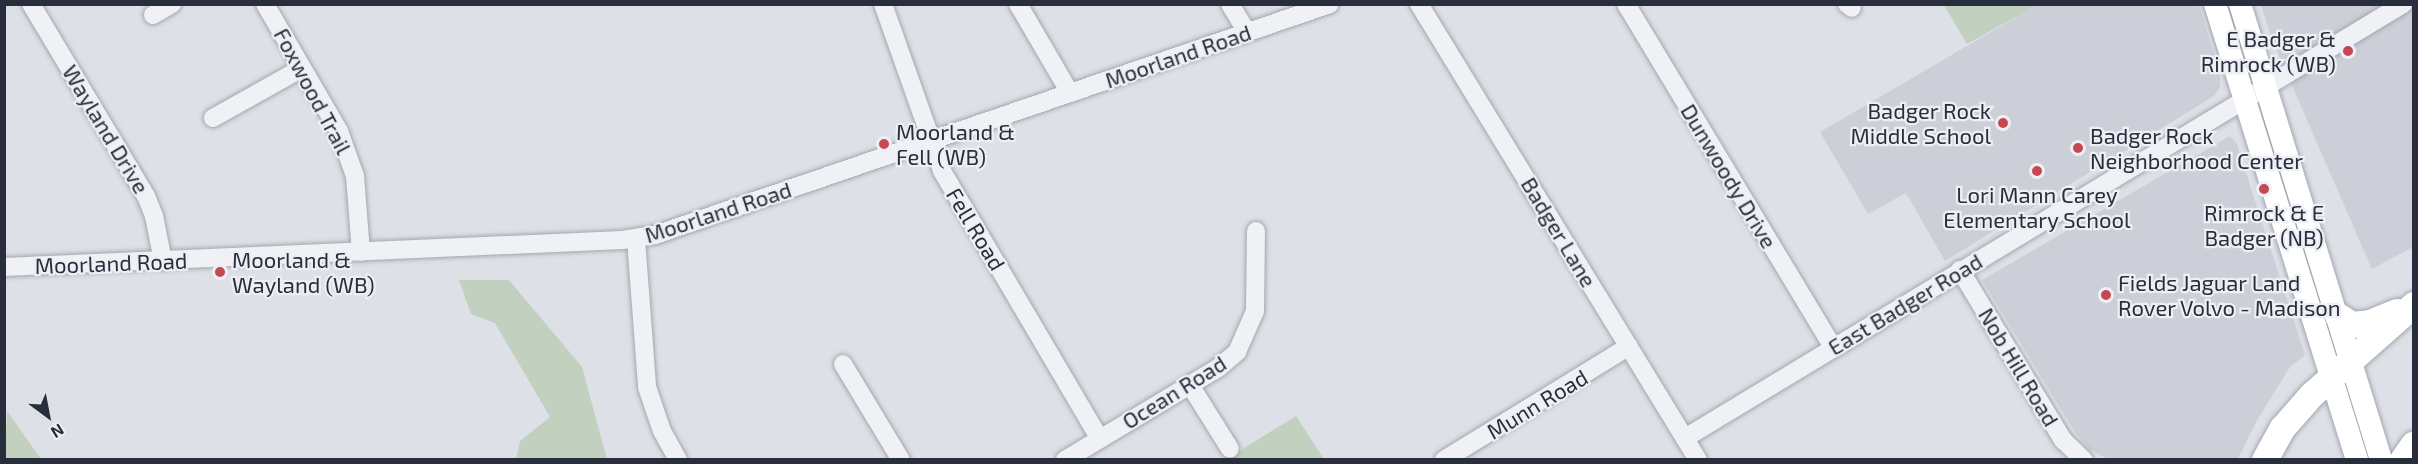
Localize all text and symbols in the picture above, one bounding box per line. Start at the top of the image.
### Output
street label: Moorland Road [1102,19,1254,93]
street label: Foxwood Trail [269,23,357,159]
place label: E Badger & Rimrock (WB) [2200,25,2336,76]
marker: E Badger & Rimrock (WB) [2341,44,2355,58]
street label: Wayland Drive [57,60,155,198]
place label: Badger Rock Middle School [1850,97,1991,148]
street label: Dunwoody Drive [1675,99,1783,253]
marker: Badger Rock Middle School [1996,116,2010,130]
place label: Moorland & Fell (WB) [896,118,1015,170]
place label: Badger Rock Neighborhood Center [2090,122,2303,174]
marker: Moorland & Fell (WB) [877,137,891,151]
marker: Badger Rock Neighborhood Center [2071,141,2085,155]
marker: Lori Mann Carey Elementary School [2030,164,2044,178]
street label: Badger Lane [1516,172,1602,292]
street label: Moorland Road [641,176,795,248]
place label: Lori Mann Carey Elementary School [1943,181,2131,232]
marker: Rimrock & E Badger (NB) [2257,182,2271,196]
street label: Fell Road [941,183,1011,275]
place label: Rimrock & E Badger (NB) [2204,199,2324,250]
place label: Moorland & Wayland (WB) [232,246,375,298]
street label: Moorland Road [34,247,188,279]
street label: East Badger Road [1823,247,1987,361]
marker: Moorland & Wayland (WB) [213,265,227,279]
place label: Fields Jaguar Land Rover Volvo - Madison [2118,269,2342,320]
marker: Fields Jaguar Land Rover Volvo - Madison [2099,288,2113,302]
street label: Nob Hill Road [1973,303,2065,431]
street label: Ocean Road [1117,350,1231,434]
street label: Munn Road [1482,364,1592,444]
north arrow [18,386,78,446]
text: N [48,421,68,443]

